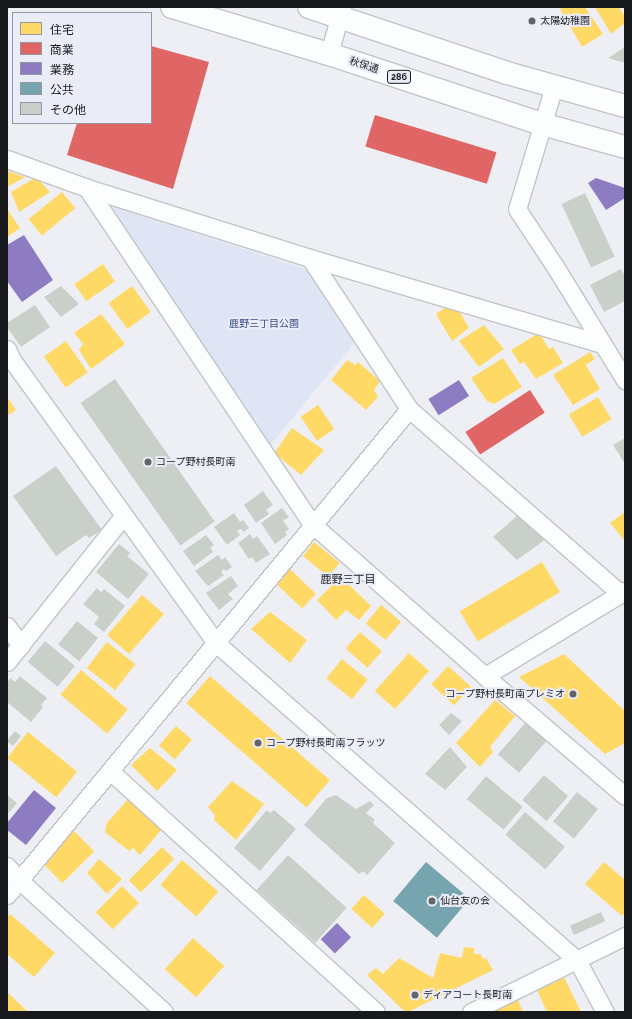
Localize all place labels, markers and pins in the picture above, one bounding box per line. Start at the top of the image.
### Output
place label: 太陽幼稚園 [540,15,590,27]
marker: 太陽幼稚園 [527,16,537,26]
place label: コープ野村長町南 [156,456,236,468]
marker: コープ野村長町南 [143,457,153,467]
place label: コープ野村長町南プレミオ [445,688,565,700]
marker: コープ野村長町南プレミオ [568,689,578,699]
place label: コープ野村長町南フラッツ [266,737,386,749]
marker: コープ野村長町南フラッツ [253,738,263,748]
place label: 仙台友の会 [440,895,490,907]
marker: 仙台友の会 [427,896,437,906]
place label: ディアコート長町南 [423,989,513,1001]
marker: ディアコート長町南 [410,990,420,1000]

